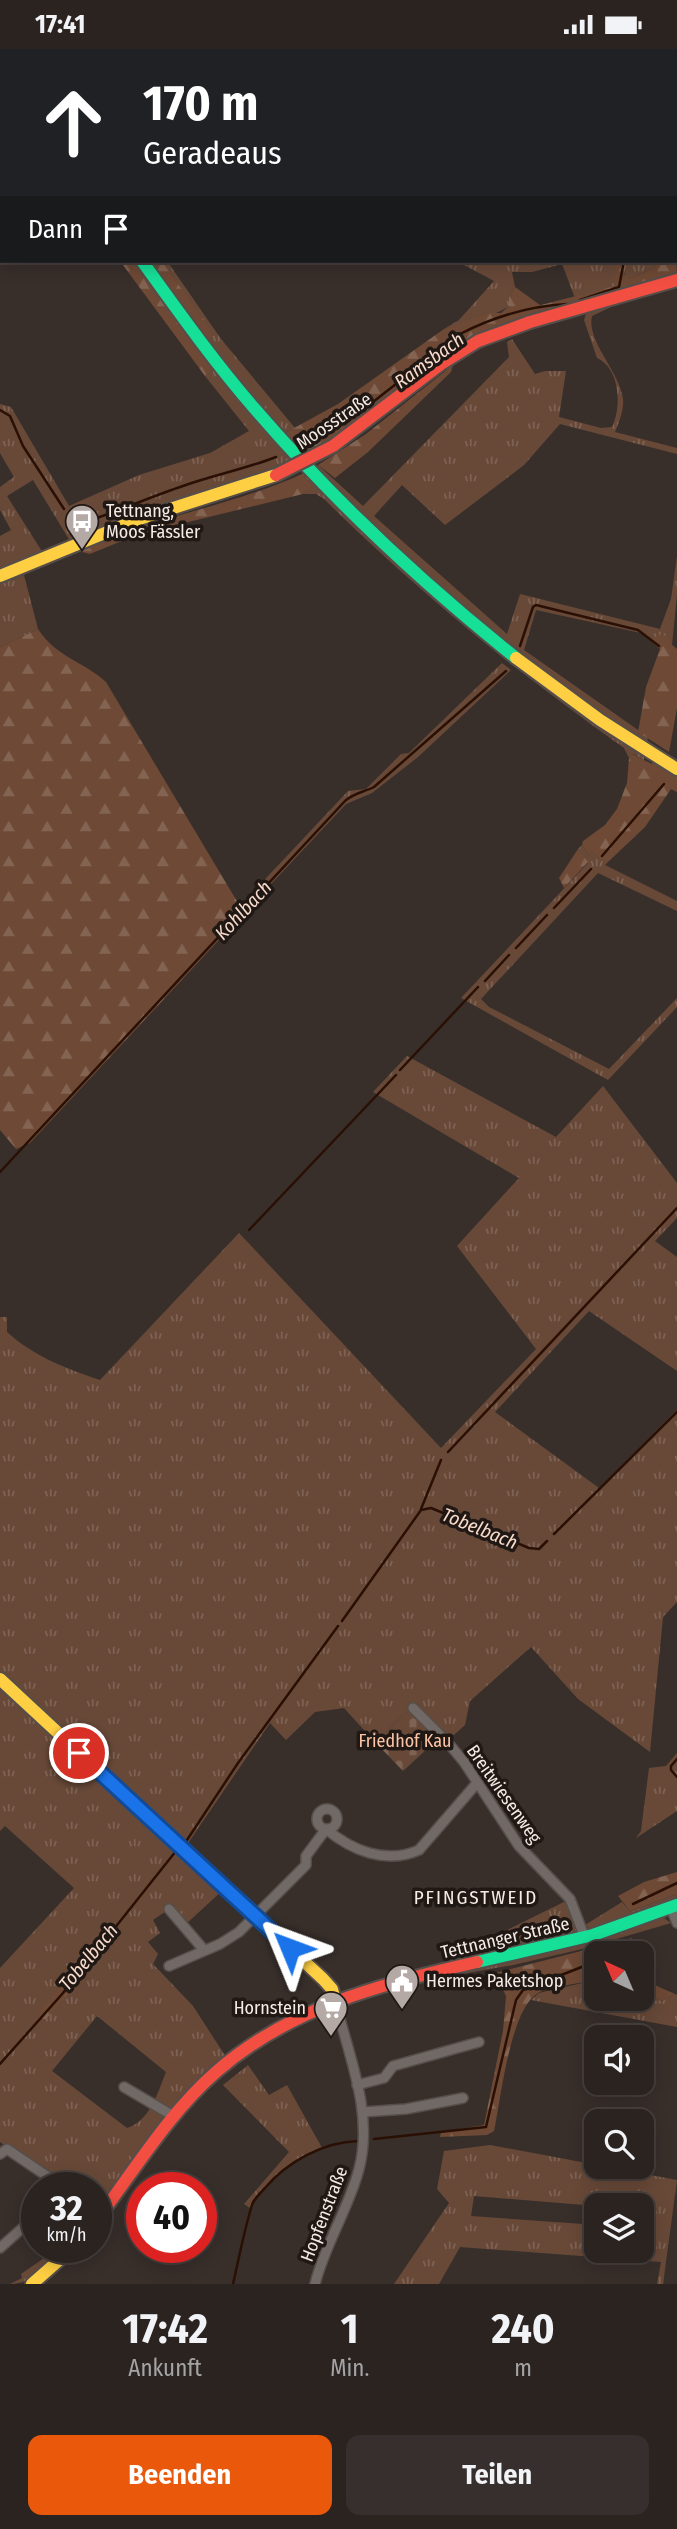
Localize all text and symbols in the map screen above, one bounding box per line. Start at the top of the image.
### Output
text: 17:41 [35,9,86,40]
text: 170 m [143,74,259,133]
icon: ahead [28,77,119,168]
text: Geradeaus [143,134,282,172]
icon: arrive [97,210,135,248]
text: Dann [28,214,83,245]
water label: Ramsbach [390,327,469,393]
street label: Moosstraße [292,388,376,454]
place label: Tettnang, Moos Fässler [106,500,201,543]
bus stop icon: Tettnang, Moos Fässler [63,502,101,551]
water label: Kohlbach [210,876,277,945]
water label: Tobelbach [439,1503,521,1554]
pin [49,1723,109,1783]
park label: Friedhof Kau [359,1730,451,1752]
icon: arrive [60,1734,98,1772]
street label: Breitwiesenweg [462,1740,546,1848]
district label: PFINGSTWEID [414,1886,538,1909]
position arrow [253,1911,327,1985]
street label: Tettnanger Straße [439,1912,572,1963]
water label: Tobelbach [54,1919,123,1995]
north arrow [584,1941,654,2011]
map controls [584,1941,654,2263]
public building icon: Hermes Paketshop [383,1962,421,2011]
place label: Hermes Paketshop [426,1970,563,1992]
supermarket icon: Hornstein [312,1989,350,2038]
place label: Hornstein [234,1997,306,2019]
button: sound [584,2025,654,2095]
button: search [584,2109,654,2179]
street label: Hopfenstraße [296,2163,352,2265]
speed limit sign: 40 [126,2172,217,2263]
text: 32 [50,2187,83,2229]
button: layers [584,2193,654,2263]
text: km/h [46,2224,87,2246]
text: 17:42 [122,2304,208,2354]
text: 1 [341,2304,359,2354]
text: 240 [492,2304,555,2354]
text: Ankunft [128,2354,202,2382]
text: Min. [330,2354,369,2382]
text: m [514,2354,532,2382]
button: Beenden [28,2435,332,2515]
button: Teilen [346,2435,649,2515]

